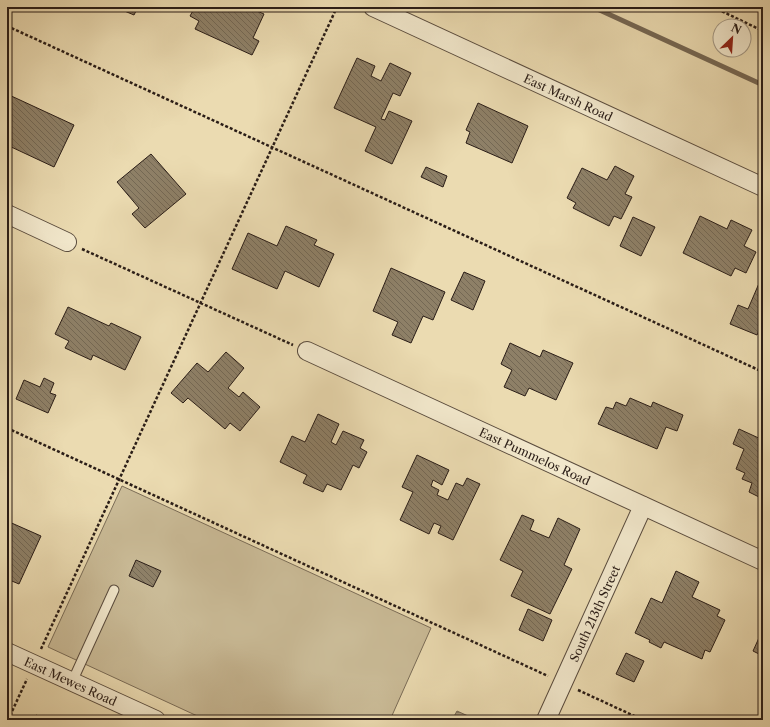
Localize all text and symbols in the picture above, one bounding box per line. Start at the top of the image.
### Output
north arrow [712,18,752,58]
text: N [729,21,744,37]
street label: East Marsh Road [521,70,616,124]
street label: East Pummelos Road [477,424,594,488]
street label: South 213th Street [566,562,623,664]
street label: East Mewes Road [22,653,120,709]

